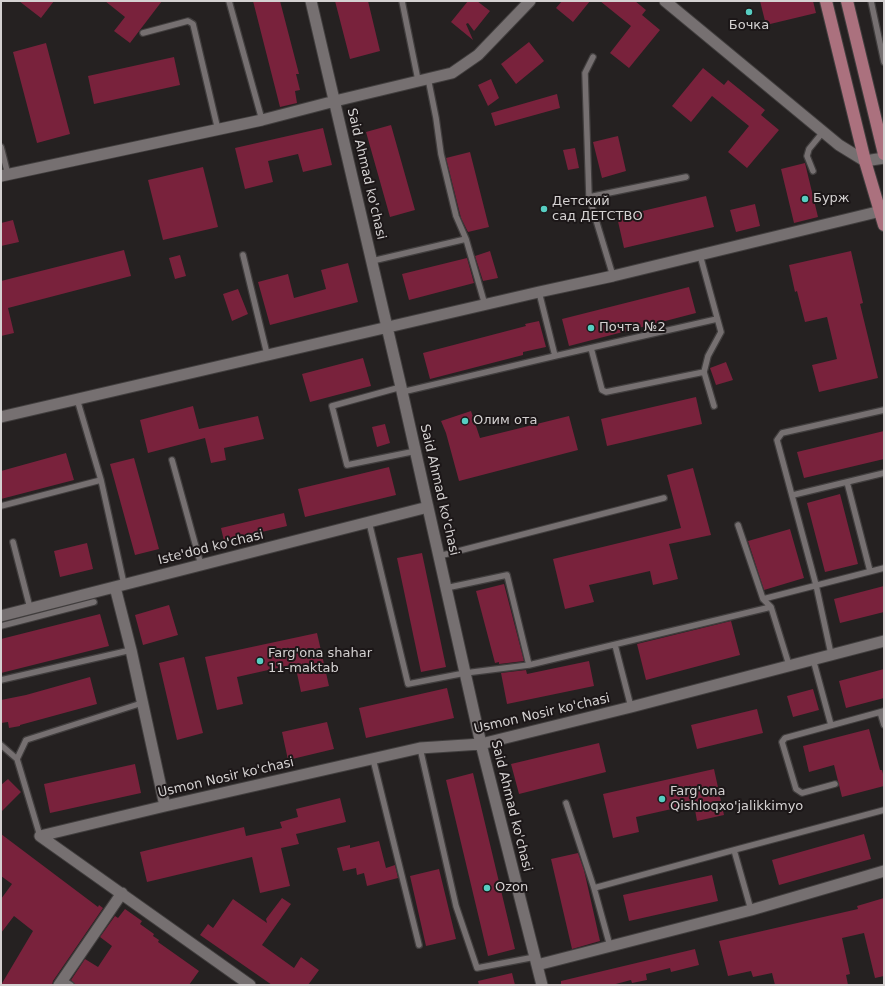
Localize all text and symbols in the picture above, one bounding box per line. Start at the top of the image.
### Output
marker: Бочка [744,7,754,17]
place label: Бочка [729,18,769,34]
street label: Said Ahmad ko'chasi [343,107,389,241]
place label: Бурж [813,191,850,207]
place label: Детский сад ДЕТСТВО [552,194,643,225]
marker: Бурж [800,194,810,204]
marker: Детский сад ДЕТСТВО [539,204,549,214]
place label: Почта №2 [599,320,666,336]
marker: Почта №2 [586,323,596,333]
place label: Олим ота [473,413,537,429]
marker: Олим ота [460,416,470,426]
street label: Said Ahmad ko'chasi [416,423,462,557]
street label: Iste'dod ko'chasi [157,527,265,569]
place label: Farg'ona shahar 11-maktab [268,646,372,677]
marker: Farg'ona shahar 11-maktab [255,656,265,666]
street label: Usmon Nosir ko'chasi [472,691,612,737]
street label: Said Ahmad ko'chasi [487,739,535,873]
street label: Usmon Nosir ko'chasi [156,755,296,801]
place label: Farg'ona Qishloqxo'jalikkimyo [670,784,803,815]
marker: Farg'ona Qishloqxo'jalikkimyo [657,794,667,804]
place label: Ozon [495,880,528,896]
marker: Ozon [482,883,492,893]

